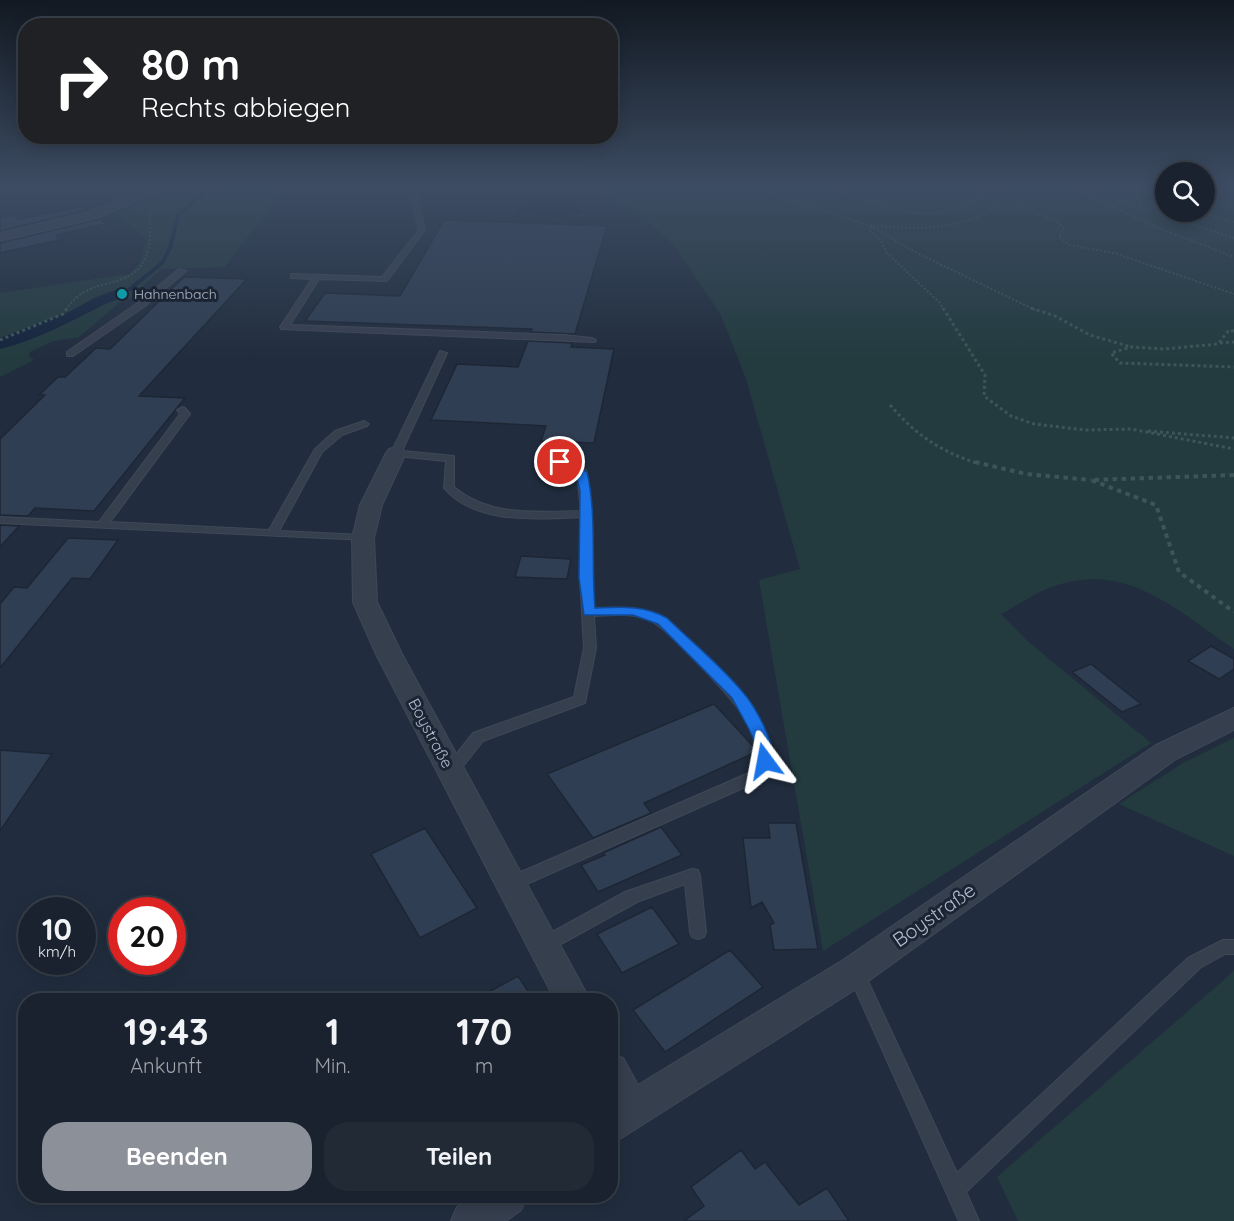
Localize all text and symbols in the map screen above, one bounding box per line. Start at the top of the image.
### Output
text: 80 m [141,38,240,91]
icon: right [42,42,120,120]
text: Rechts abbiegen [141,90,350,124]
map controls [1155,162,1215,222]
button: search [1155,162,1215,222]
place label: Hahnenbach [134,285,217,303]
marker: Hahnenbach [115,287,129,301]
pin [534,436,585,487]
icon: arrive [543,445,576,478]
street label: Boystraße [404,695,458,771]
position arrow [733,729,797,793]
street label: Boystraße [887,877,980,952]
speed limit sign: 20 [108,897,186,975]
text: 10 [42,910,72,948]
text: km/h [38,942,76,961]
text: 19:43 [124,1009,209,1054]
text: 1 [325,1009,339,1054]
text: 170 [456,1009,512,1054]
text: Ankunft [130,1053,202,1078]
text: Min. [314,1053,350,1078]
text: m [475,1053,493,1078]
button: Beenden [42,1122,312,1191]
button: Teilen [324,1122,594,1191]

